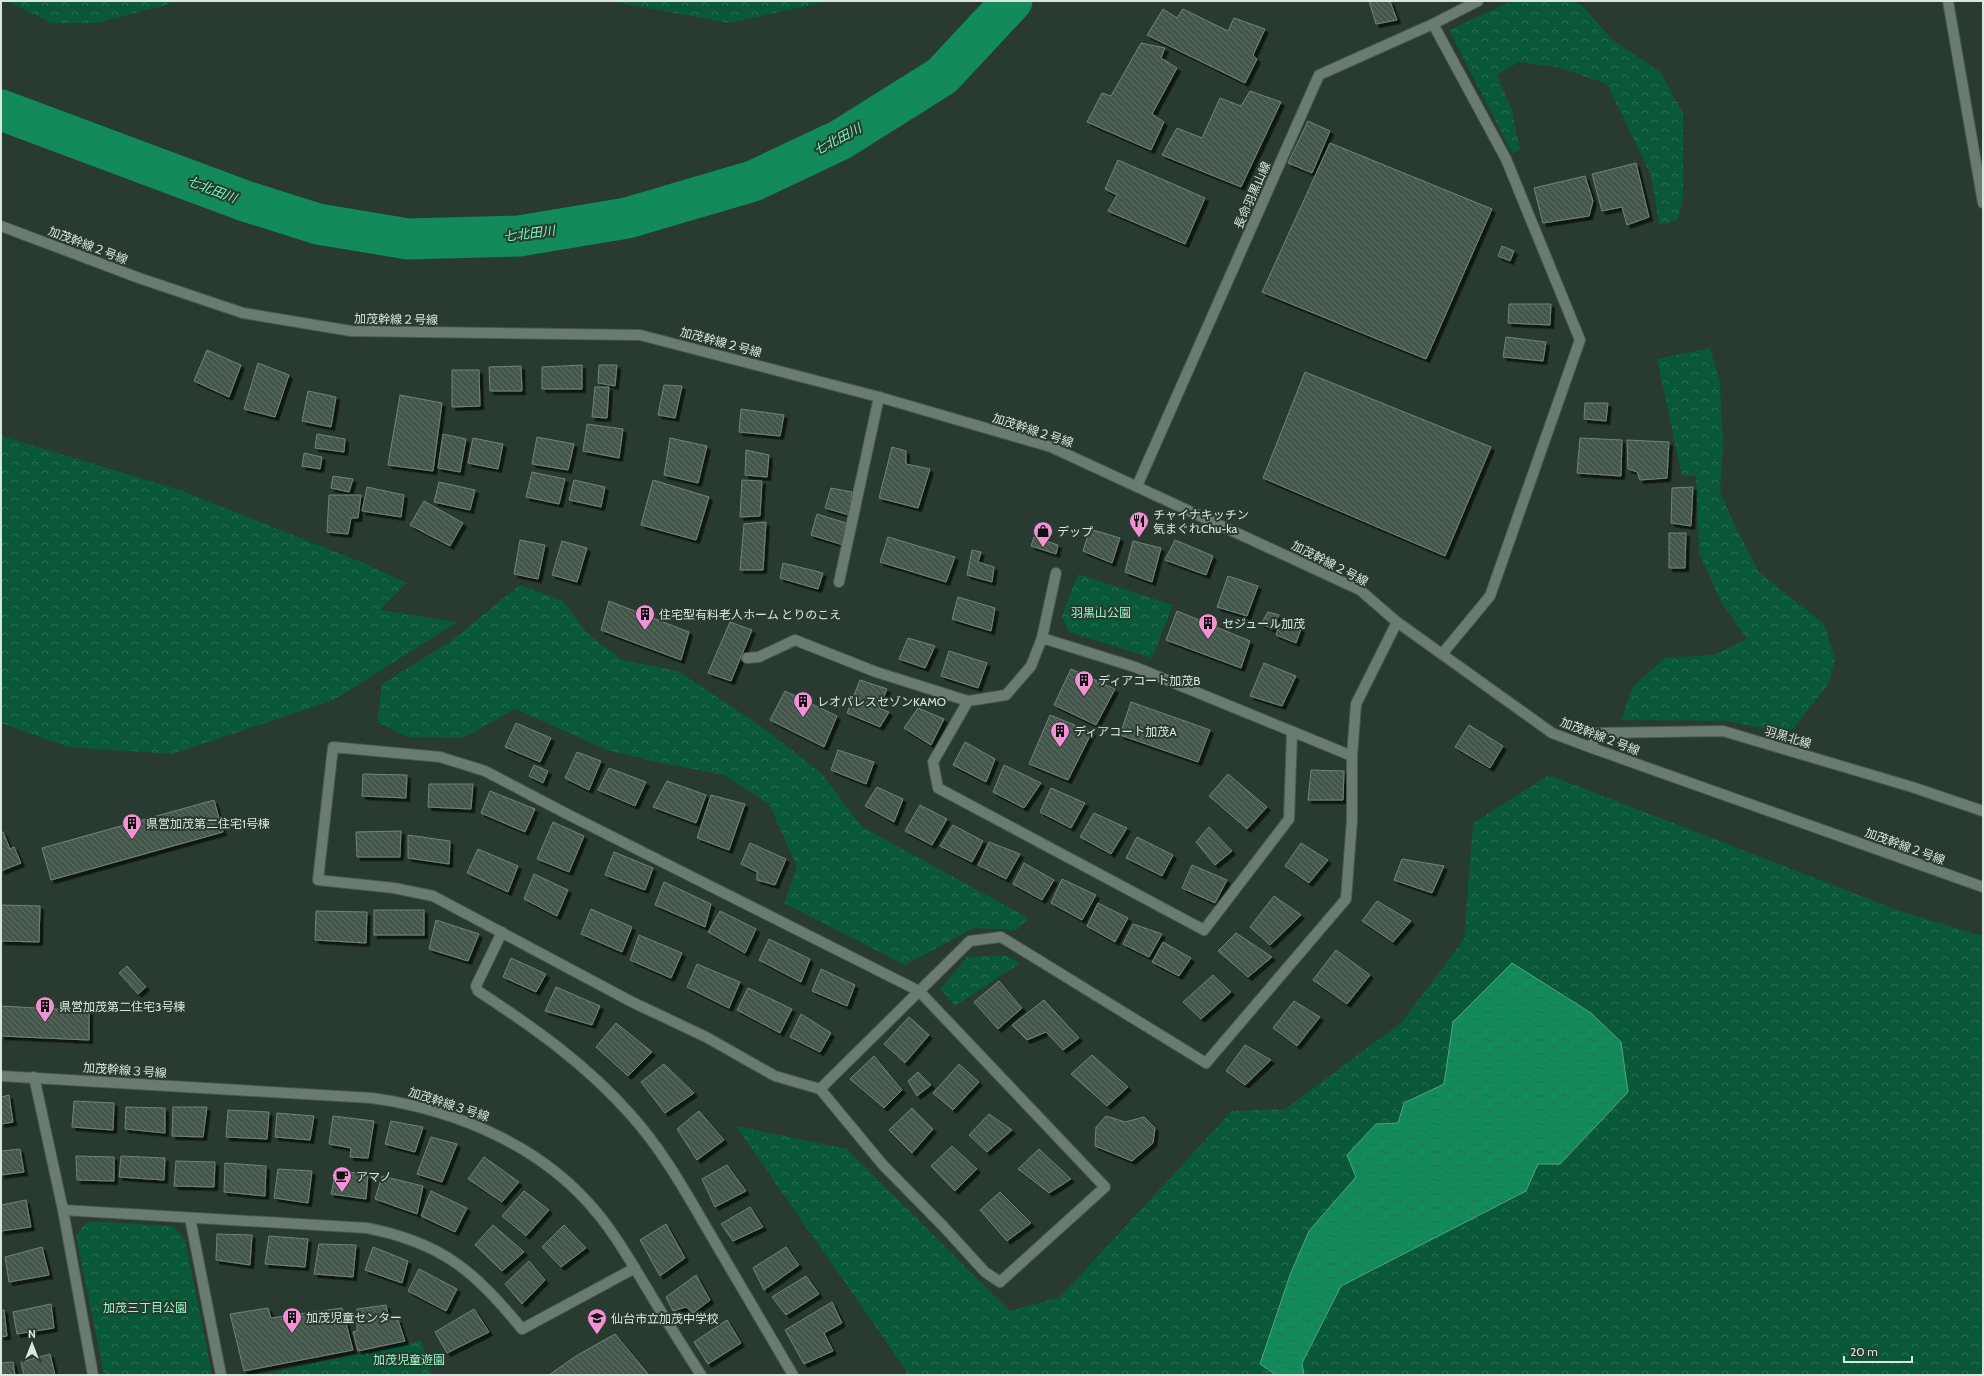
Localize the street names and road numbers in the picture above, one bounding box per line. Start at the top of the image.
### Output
street label: 長命羽黒山線 [1231,159,1273,231]
street label: 加茂幹線２号線 [46,223,130,267]
street label: 加茂幹線２号線 [354,311,438,327]
street label: 加茂幹線２号線 [678,324,764,360]
street label: 加茂幹線２号線 [991,410,1075,450]
street label: 加茂幹線２号線 [1289,537,1371,589]
street label: 加茂幹線２号線 [1558,714,1642,758]
street label: 羽黒北線 [1763,723,1813,751]
street label: 加茂幹線２号線 [1863,825,1947,867]
street label: 加茂幹線３号線 [83,1060,167,1080]
street label: 加茂幹線３号線 [407,1084,491,1124]

